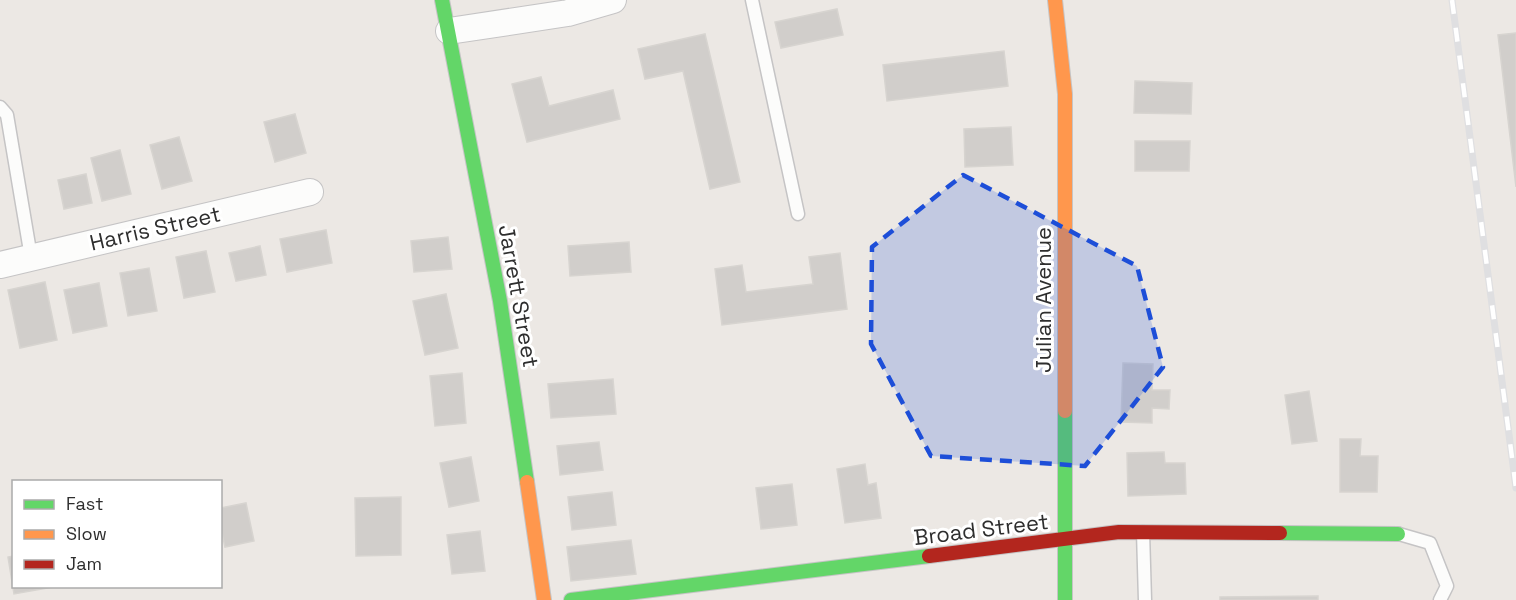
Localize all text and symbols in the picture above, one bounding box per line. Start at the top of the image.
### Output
street label: Harris Street [87,199,223,257]
street label: Jarrett Street [493,222,545,370]
street label: Julian Avenue [1029,227,1057,373]
legend [12,480,222,588]
text: Fast [66,492,103,515]
street label: Broad Street [912,507,1050,551]
text: Slow [66,522,107,545]
text: Jam [66,552,102,575]

